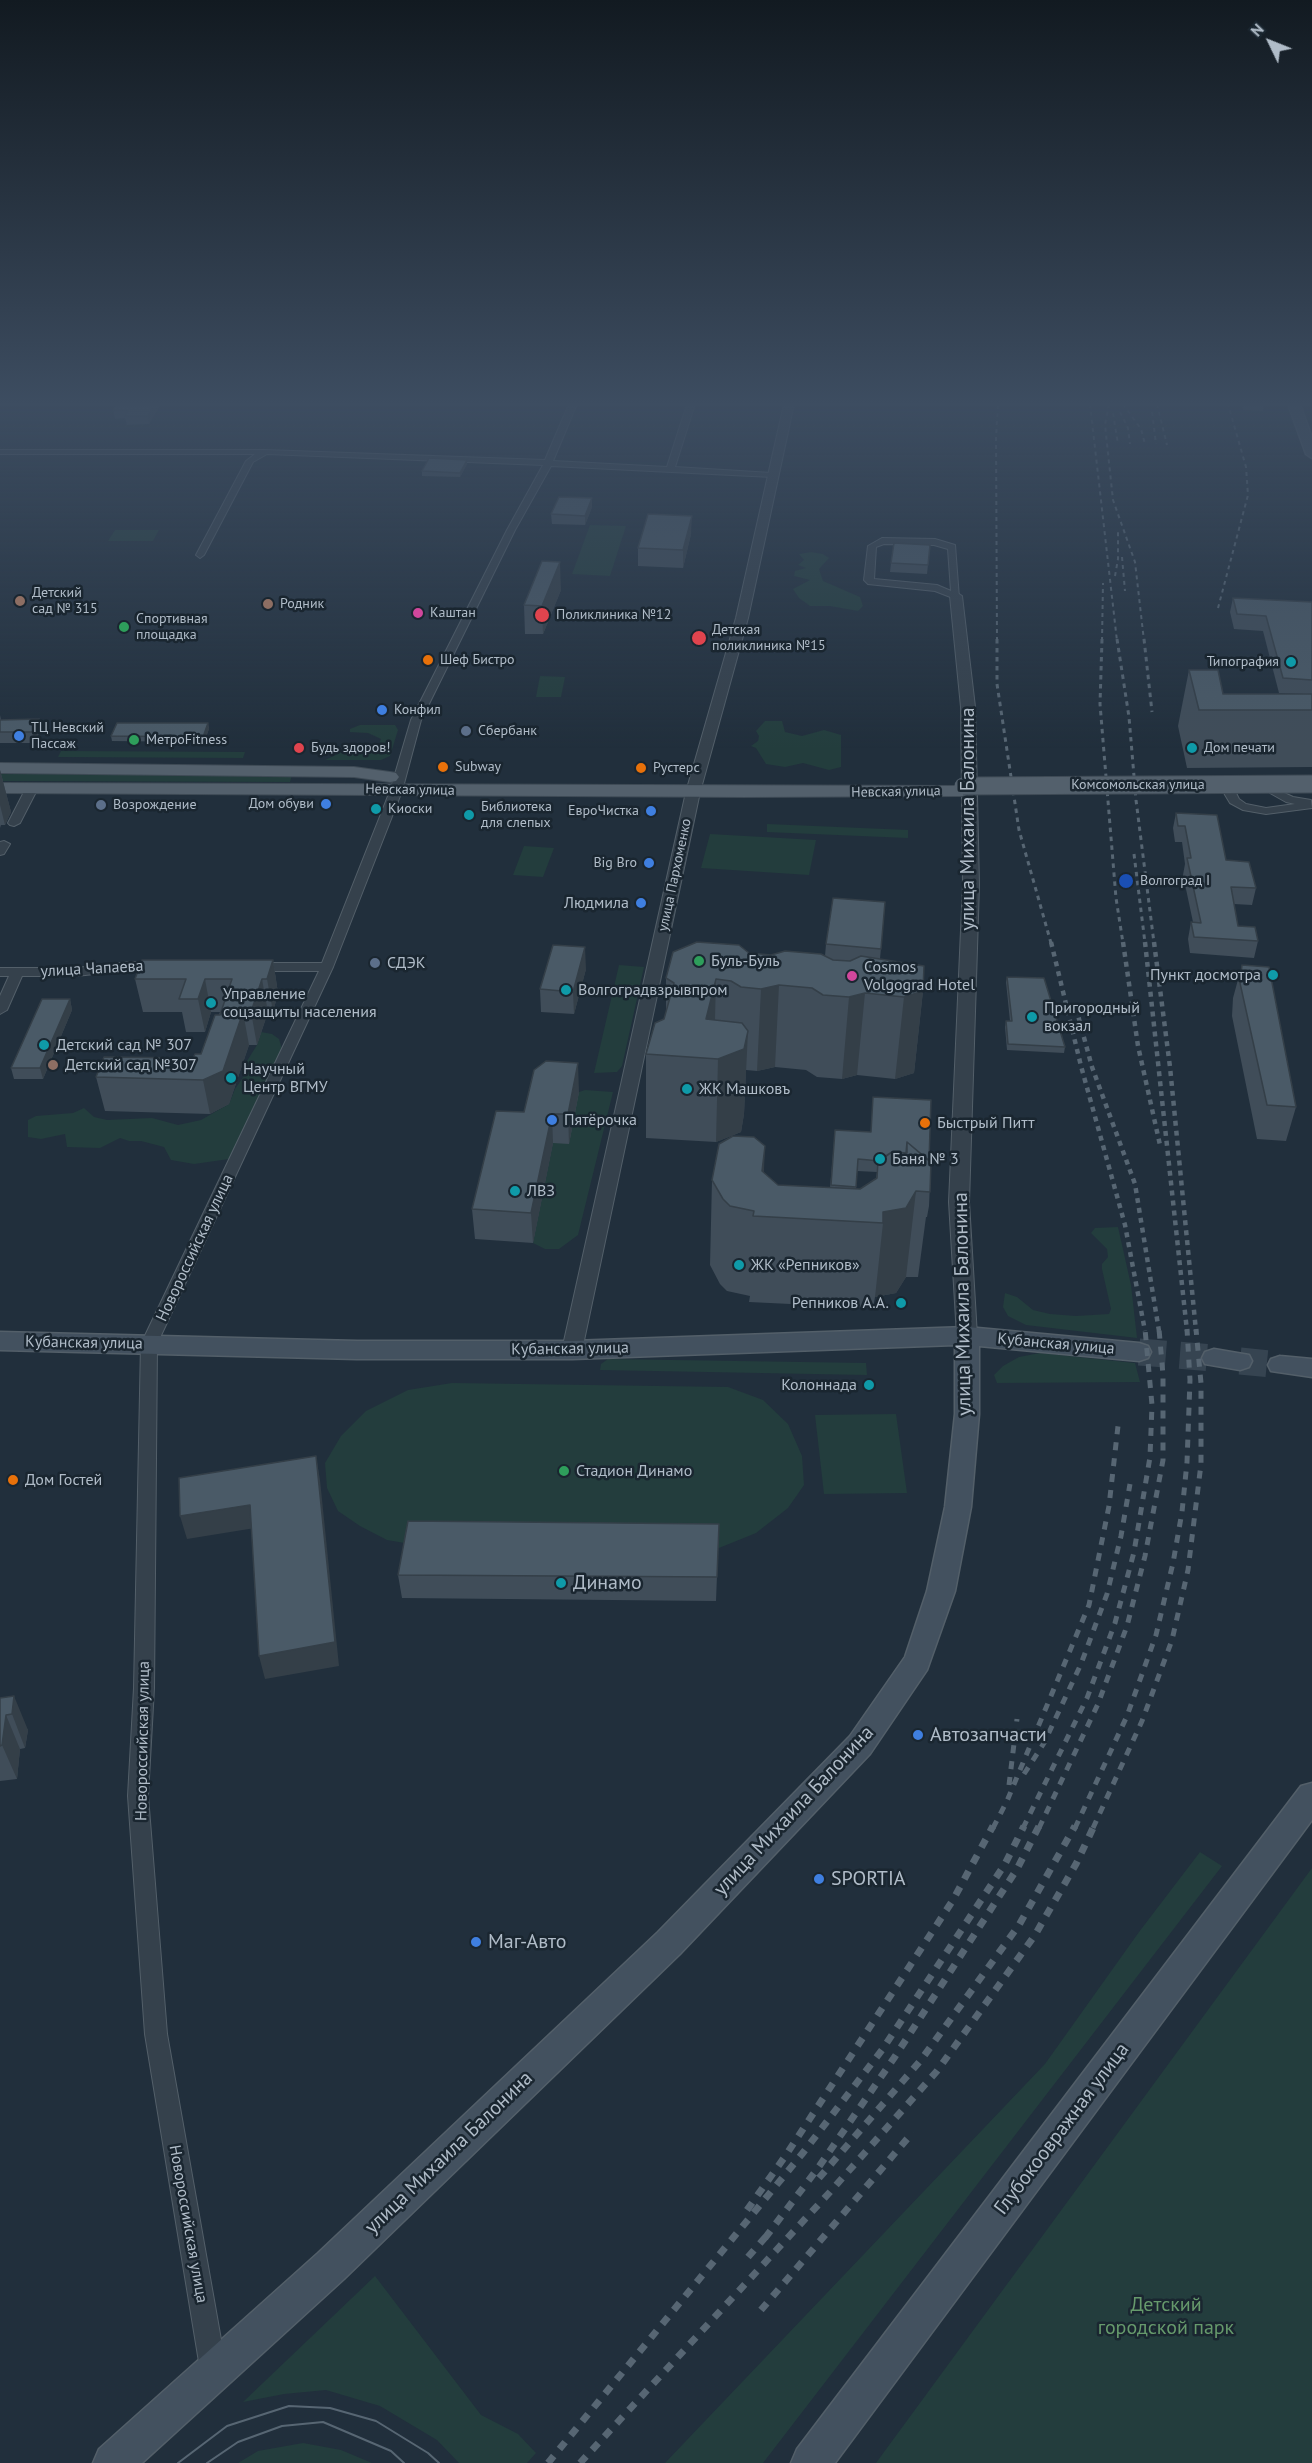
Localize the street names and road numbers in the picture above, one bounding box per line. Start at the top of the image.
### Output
street label: улица Михаила Балонина [956,707,980,931]
street label: Комсомольская улица [1071,777,1205,793]
street label: Невская улица [365,781,455,799]
street label: Невская улица [851,783,941,801]
street label: улица Пархоменко [655,817,695,933]
street label: улица Чапаева [40,957,144,981]
street label: Новороссийская улица [152,1171,238,1325]
street label: улица Михаила Балонина [949,1192,977,1416]
street label: Кубанская улица [997,1329,1115,1359]
street label: Кубанская улица [25,1332,143,1354]
street label: Кубанская улица [511,1338,629,1360]
street label: Новороссийская улица [132,1661,154,1821]
street label: улица Михаила Балонина [709,1721,879,1901]
street label: Глубокоовражная улица [990,2038,1134,2220]
street label: улица Михаила Балонина [360,2067,538,2239]
street label: Новороссийская улица [165,2144,211,2304]

